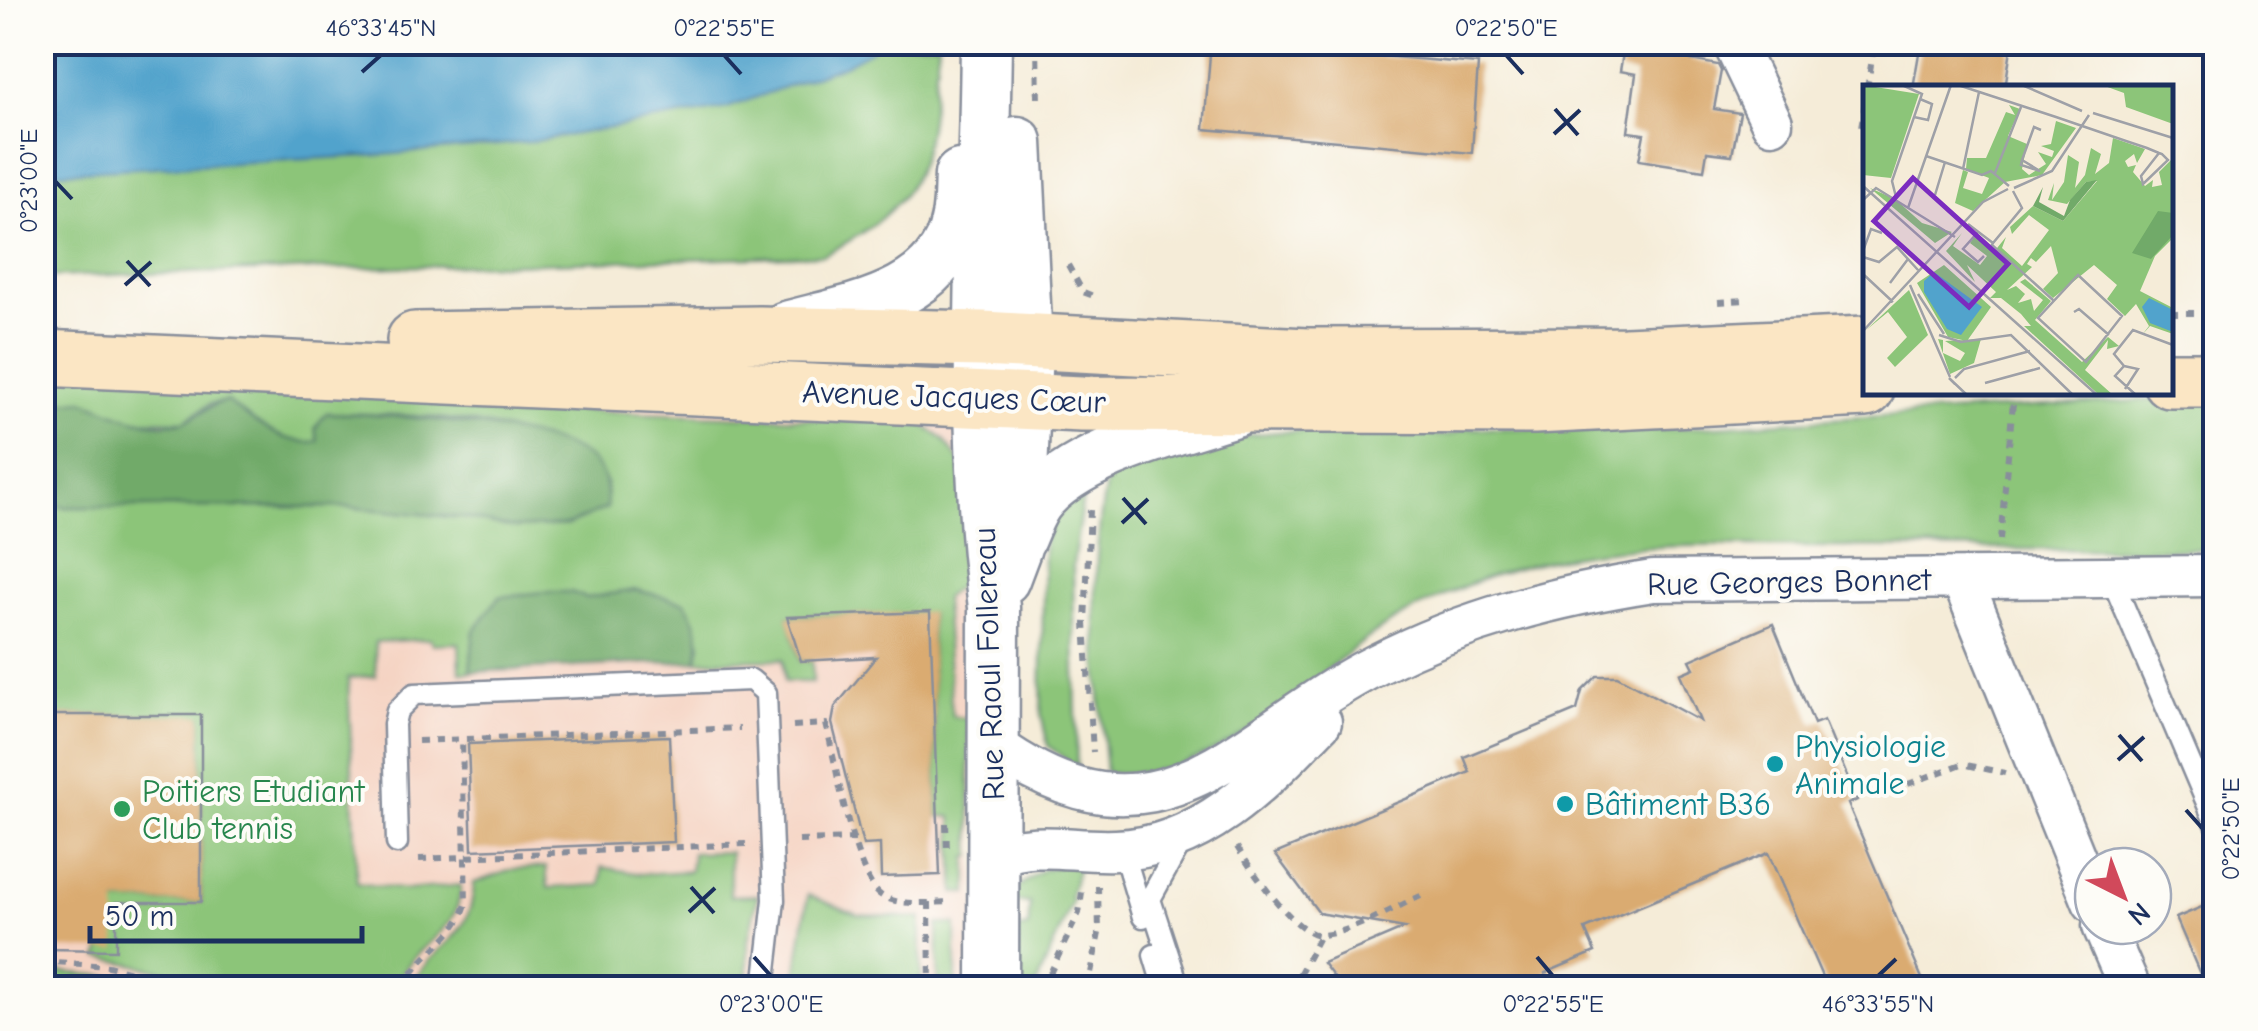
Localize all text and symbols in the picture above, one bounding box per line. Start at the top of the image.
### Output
text: 46°33'45"N [325,13,437,42]
text: 0°22'55"E [673,13,775,42]
text: 0°22'50"E [1454,13,1558,42]
inset map [1863,85,2173,395]
text: 0°23'00"E [14,129,43,233]
street label: Avenue Jacques Cœur [802,373,1107,421]
street label: Rue Raoul Follereau [966,527,1012,801]
street label: Rue Georges Bonnet [1647,561,1932,603]
place label: Physiologie Animale [1795,728,1946,802]
marker: Physiologie Animale [1764,753,1786,775]
place label: Poitiers Etudiant Club tennis [142,773,365,847]
text: 0°22'50"E [2216,777,2245,881]
place label: Bâtiment B36 [1585,786,1771,823]
marker: Bâtiment B36 [1554,793,1576,815]
marker: Poitiers Etudiant Club tennis [111,798,133,820]
north arrow [2073,846,2173,946]
scale bar [90,881,362,943]
text: N [2122,896,2157,932]
text: 50 m [105,899,174,934]
text: 0°23'00"E [719,989,823,1018]
text: 0°22'55"E [1502,989,1604,1018]
text: 46°33'55"N [1822,989,1934,1018]

